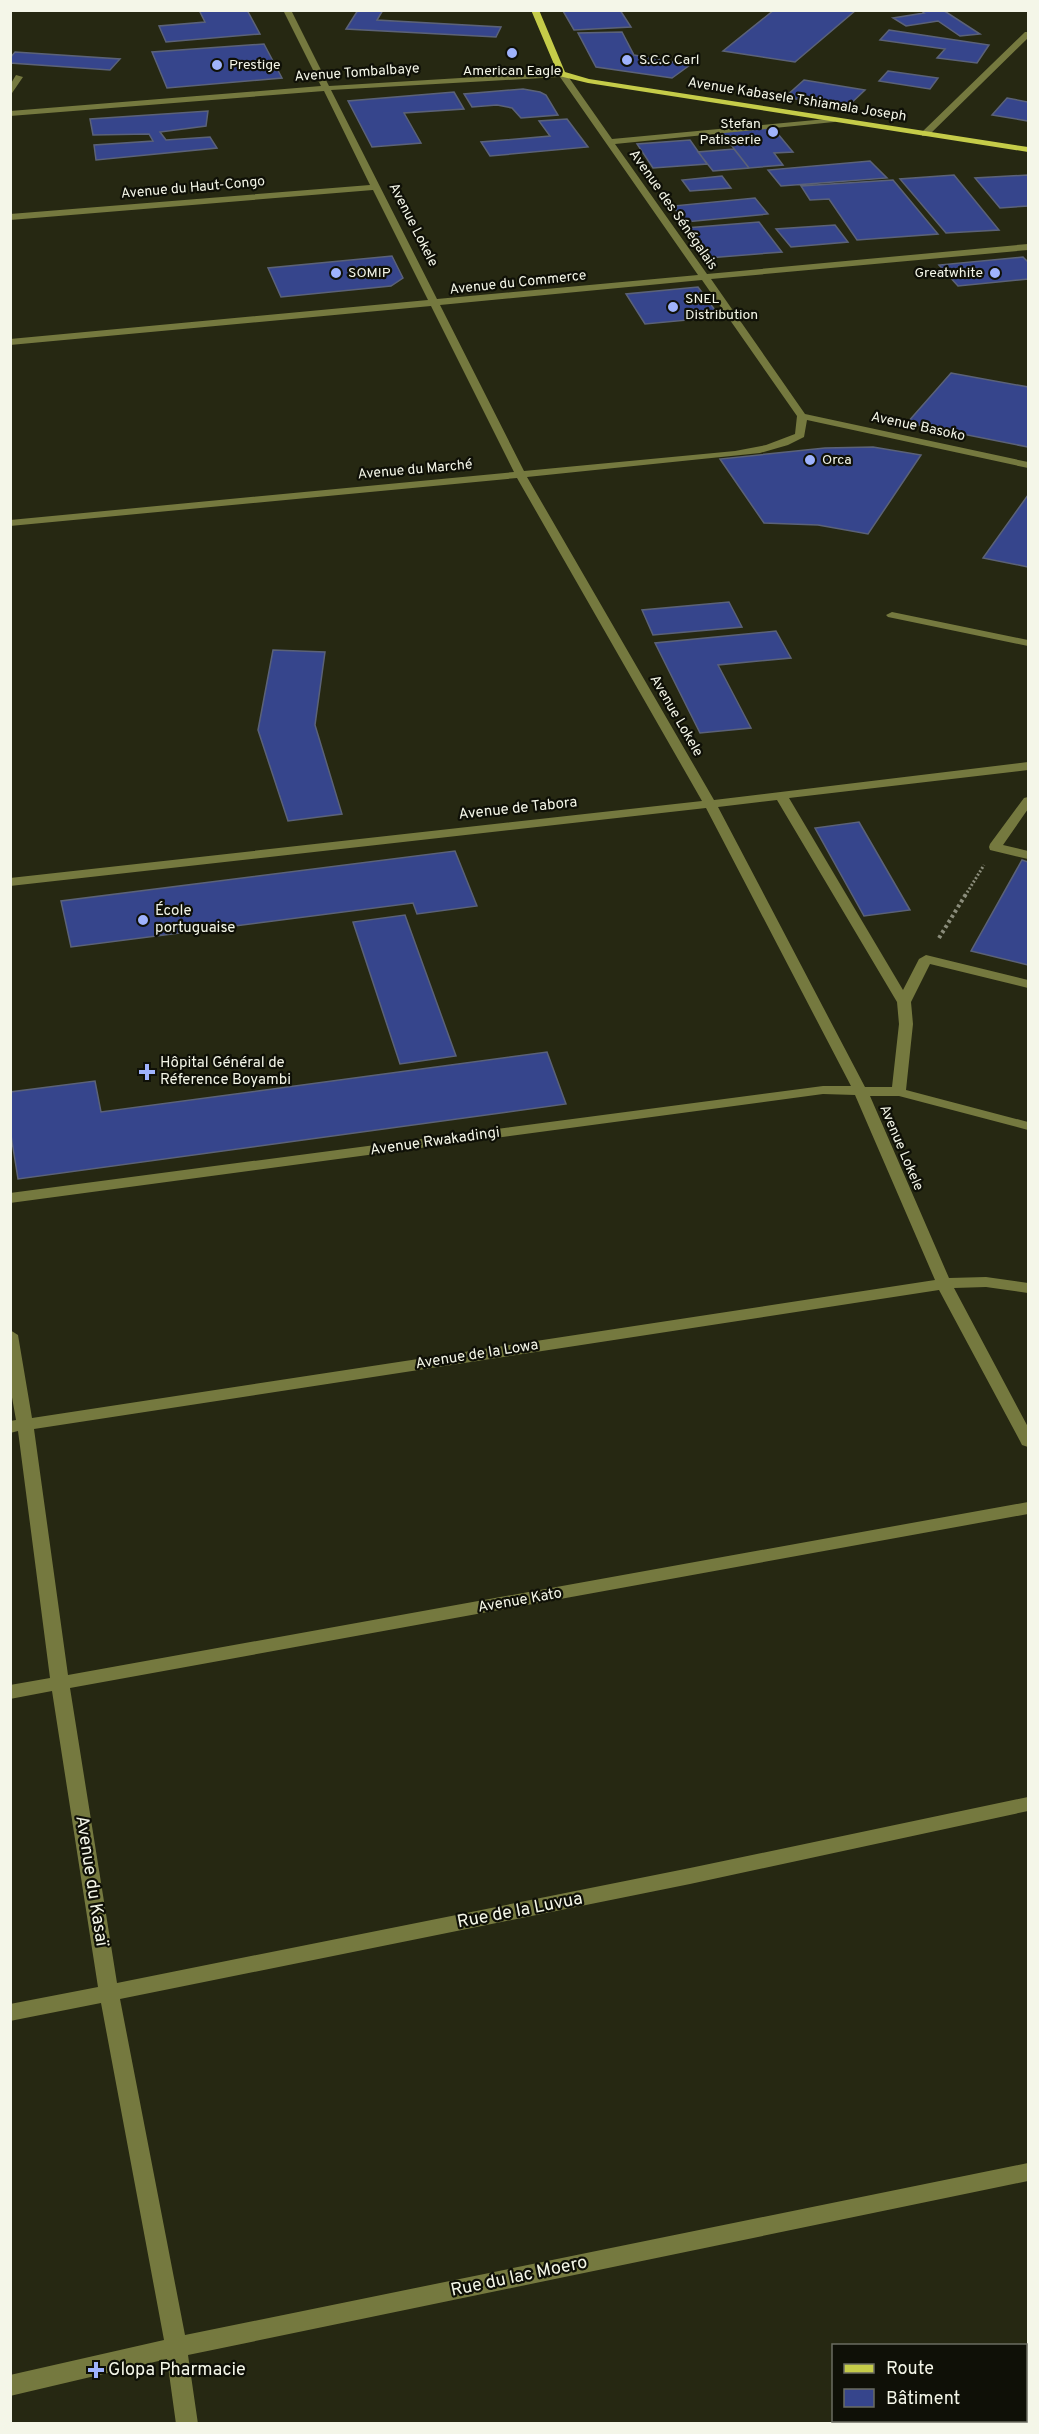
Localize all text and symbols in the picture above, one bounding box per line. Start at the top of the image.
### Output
marker: American Eagle [505,46,519,60]
place label: S.C.C Carl [639,52,699,69]
marker: S.C.C Carl [620,53,634,67]
place label: Prestige [229,57,281,74]
marker: Prestige [210,58,224,72]
street label: Avenue Tombalbaye [294,60,420,86]
place label: American Eagle [463,63,561,80]
street label: Avenue Kabasele Tshiamala Joseph [686,74,908,126]
place label: Stefan Patisserie [700,116,761,149]
marker: Stefan Patisserie [766,125,780,139]
street label: Avenue des Sénégalais [625,147,721,273]
street label: Avenue du Haut-Congo [120,173,266,203]
street label: Avenue Lokele [385,180,441,270]
place label: SOMIP [348,265,391,282]
place label: Greatwhite [914,265,983,282]
marker: SOMIP [329,266,343,280]
marker: Greatwhite [988,266,1002,280]
street label: Avenue du Commerce [449,267,587,299]
place label: SNEL Distribution [685,291,758,324]
marker: SNEL Distribution [666,300,680,314]
street label: Avenue Basoko [869,409,967,445]
place label: Orca [822,452,852,469]
marker: Orca [803,453,817,467]
street label: Avenue du Marché [357,457,473,483]
street label: Avenue Lokele [646,672,706,760]
street label: Avenue de Tabora [458,793,578,825]
place label: École portuguaise [155,901,235,938]
marker: École portuguaise [136,913,150,927]
place label: Hôpital Général de Réference Boyambi [160,1054,291,1090]
marker: Hôpital Général de Réference Boyambi [138,1063,156,1081]
street label: Avenue Lokele [875,1103,927,1193]
street label: Avenue Rwakadingi [369,1123,501,1161]
street label: Avenue de la Lowa [414,1336,540,1374]
street label: Avenue Kato [477,1584,563,1618]
street label: Avenue du Kasaï [69,1814,113,1949]
street label: Rue de la Luvua [455,1888,585,1934]
street label: Rue du lac Moero [449,2251,589,2303]
legend [832,2344,1027,2422]
text: Route [886,2358,934,2381]
place label: Glopa Pharmacie [108,2359,246,2382]
marker: Glopa Pharmacie [89,2363,103,2377]
text: Bâtiment [886,2388,960,2411]

